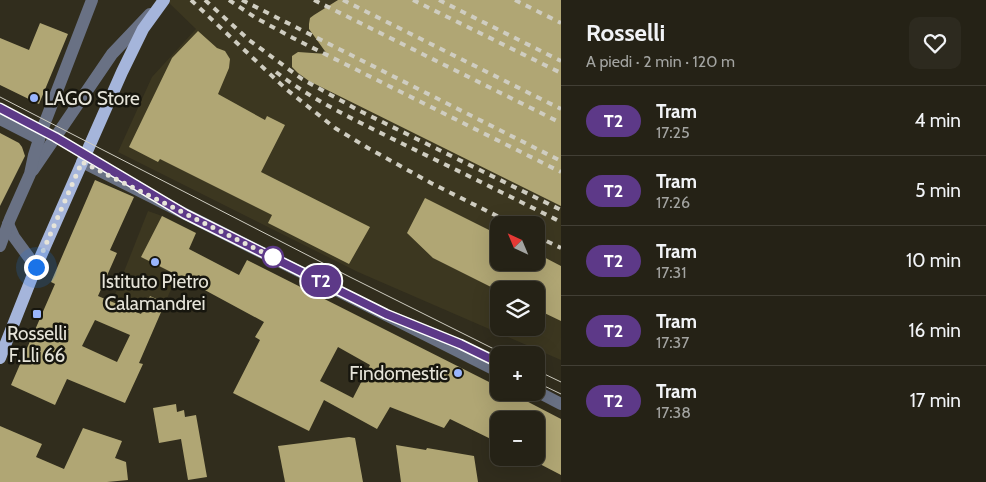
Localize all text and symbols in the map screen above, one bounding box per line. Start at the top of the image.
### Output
button: heart [909,17,961,69]
text: Rosselli [586,18,665,47]
text: A piedi · 2 min · 120 m [586,52,735,71]
place label: LAGO Store [44,87,140,110]
marker: LAGO Store [28,92,40,104]
text: Tram [656,100,697,123]
text: 4 min [914,109,961,132]
text: T2 [604,110,623,132]
text: 17:25 [656,123,690,142]
text: Tram [656,170,697,193]
text: 5 min [915,179,961,202]
text: T2 [604,180,623,202]
text: 17:26 [656,193,690,212]
north arrow [490,216,545,271]
map controls [490,216,545,466]
text: Tram [656,240,697,263]
unlabelled marker [262,246,284,268]
text: 10 min [906,249,961,272]
text: T2 [604,250,623,272]
your location [24,255,49,280]
marker: Istituto Pietro Calamandrei [149,256,161,268]
text: 17:31 [656,263,686,282]
line badge: T2 [298,265,344,297]
place label: Istituto Pietro Calamandrei [101,270,209,315]
text: T2 [311,270,331,292]
button: layers [490,281,545,336]
marker: Rosselli F.Lli 66 [31,308,43,320]
text: Tram [656,310,697,333]
text: 16 min [908,319,961,342]
text: T2 [604,320,623,342]
place label: Rosselli F.Lli 66 [7,322,67,367]
text: 17:37 [656,333,689,352]
button: + [490,346,545,401]
place label: Findomestic [349,362,448,385]
marker: Findomestic [452,367,464,379]
text: Tram [656,380,697,403]
text: 17 min [910,389,961,412]
text: T2 [604,390,623,412]
text: 17:38 [656,403,691,422]
button: − [490,411,545,466]

